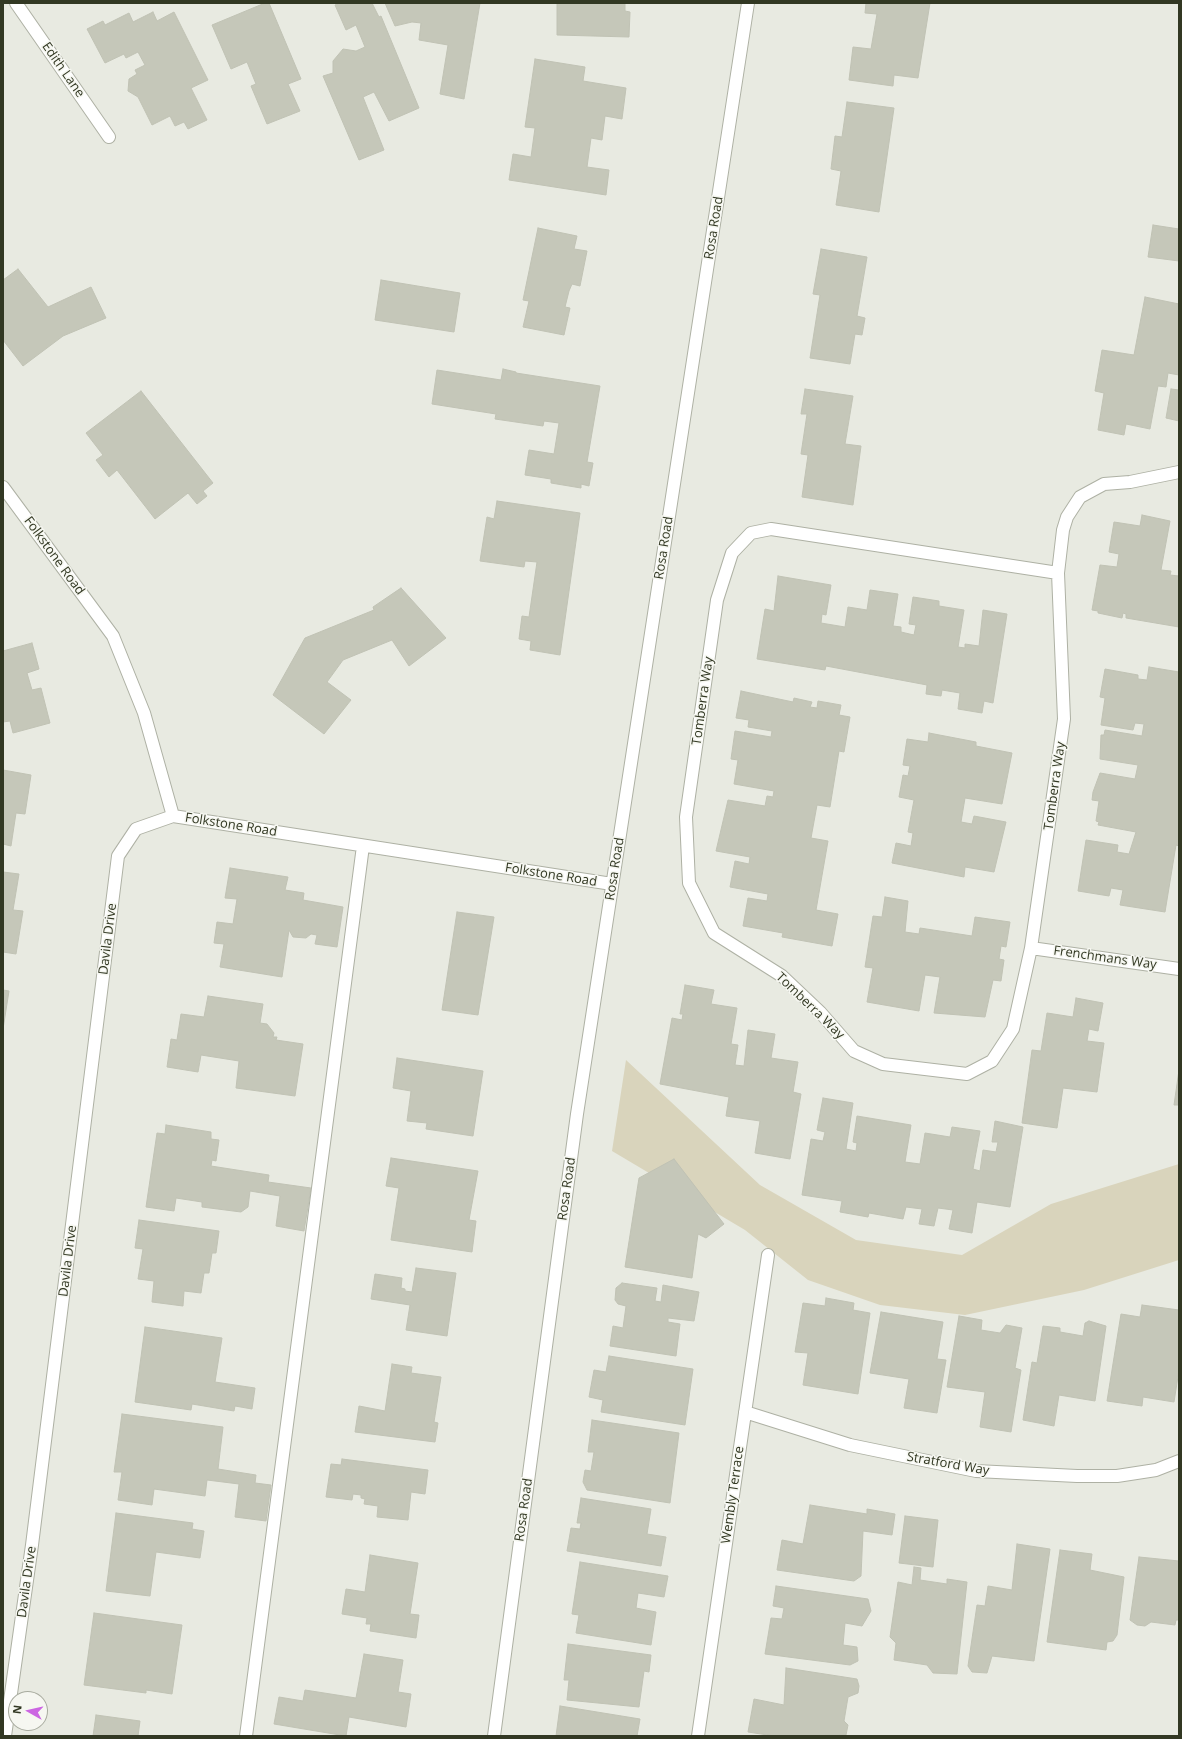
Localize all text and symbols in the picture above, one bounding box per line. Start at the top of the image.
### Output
street label: Edith Lane [38,39,88,101]
street label: Rosa Road [701,195,727,261]
street label: Folkstone Road [20,514,88,598]
street label: Rosa Road [651,515,677,581]
street label: Tomberra Way [689,656,717,746]
street label: Tomberra Way [1041,741,1069,831]
street label: Folkstone Road [184,810,278,840]
street label: Rosa Road [602,836,628,902]
street label: Folkstone Road [504,860,598,890]
street label: Davila Drive [96,902,120,976]
street label: Frenchmans Way [1052,943,1158,973]
street label: Tomberra Way [772,969,848,1043]
street label: Rosa Road [555,1156,579,1222]
street label: Davila Drive [56,1224,80,1298]
street label: Wembly Terrace [718,1445,748,1545]
street label: Stratford Way [906,1449,990,1479]
street label: Rosa Road [512,1477,536,1543]
street label: Davila Drive [14,1545,40,1619]
north arrow [8,1691,48,1731]
text: N [9,1704,25,1715]

